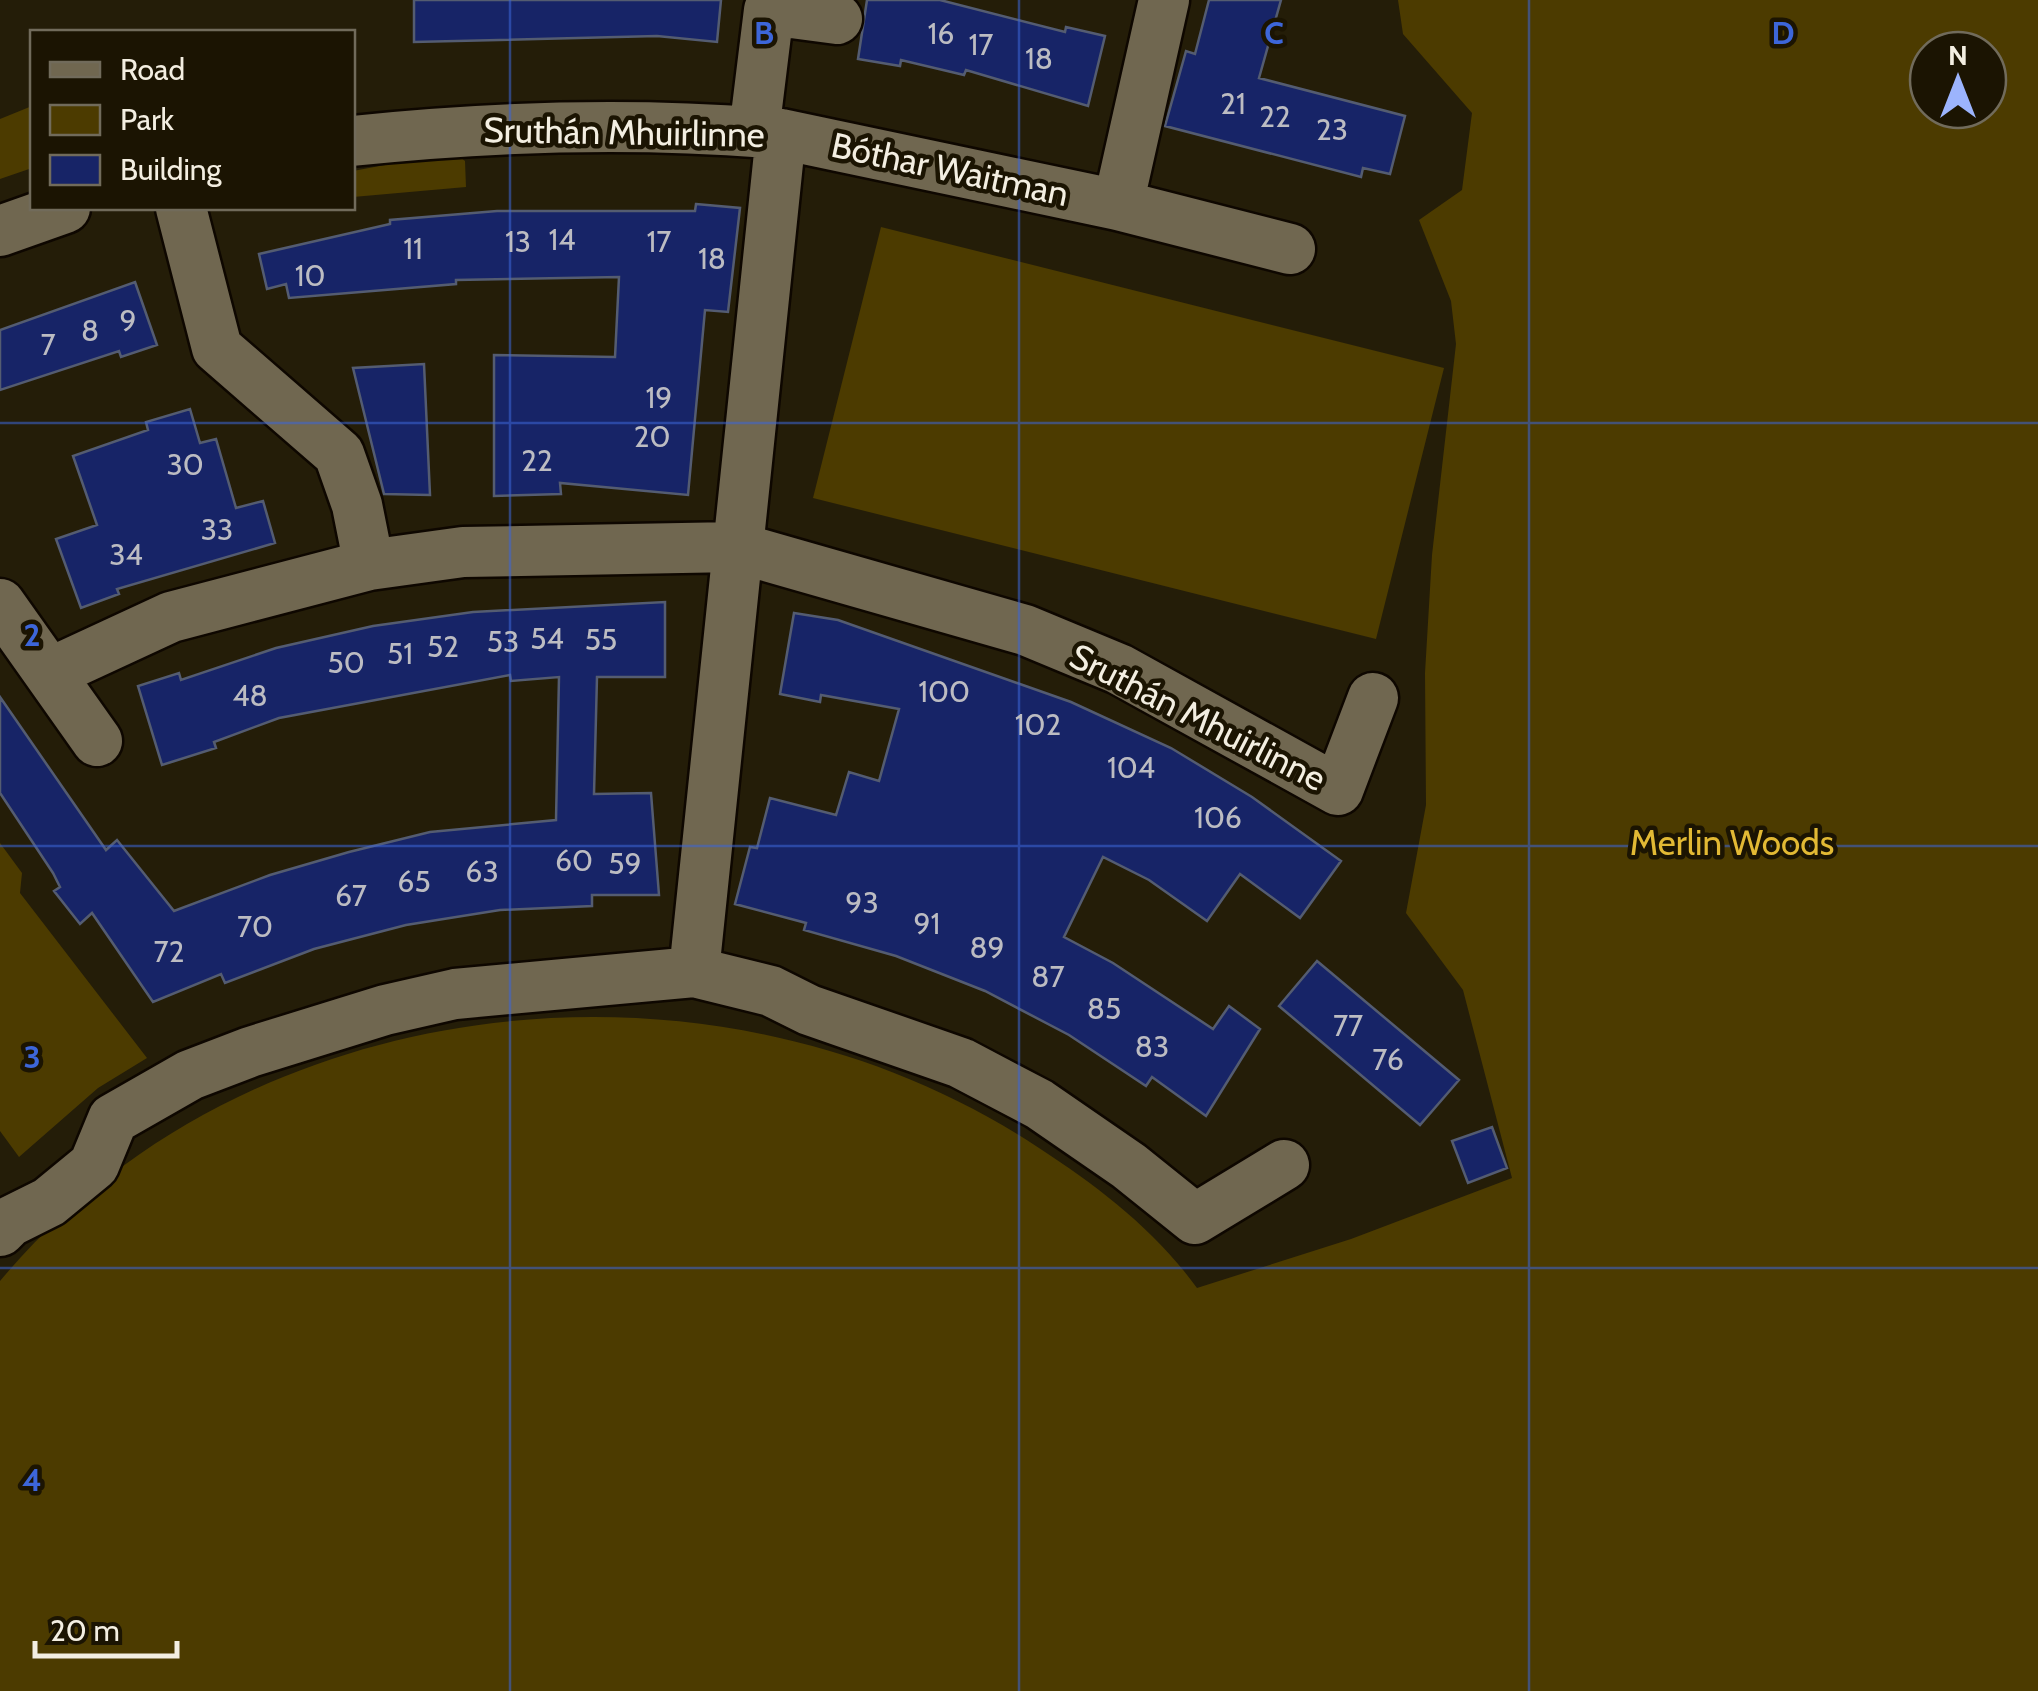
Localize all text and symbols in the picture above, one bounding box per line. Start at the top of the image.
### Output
text: B [754,13,774,52]
text: C [1264,13,1284,52]
text: D [1771,13,1795,52]
house number: 16 [928,15,954,52]
house number: 17 [969,26,993,63]
legend [30,30,355,210]
north arrow [1908,30,2008,130]
text: N [1948,38,1968,72]
house number: 18 [1025,40,1053,77]
text: Road [120,51,185,88]
house number: 21 [1220,85,1246,122]
house number: 22 [1259,98,1291,135]
text: Park [120,101,175,138]
street label: Sruthán Mhuirlinne [483,108,765,156]
house number: 23 [1316,111,1348,148]
street label: Bóthar Waitman [828,123,1072,215]
text: Building [120,151,223,188]
house number: 14 [548,221,576,258]
house number: 13 [505,223,531,260]
house number: 17 [647,223,671,260]
house number: 11 [403,230,423,267]
house number: 18 [698,240,726,277]
house number: 10 [295,257,325,294]
house number: 9 [119,302,137,339]
house number: 8 [81,312,99,349]
house number: 7 [40,326,56,363]
house number: 19 [646,379,672,416]
house number: 20 [634,418,670,455]
house number: 22 [521,442,553,479]
house number: 30 [166,446,204,483]
house number: 33 [201,511,233,548]
house number: 34 [109,536,143,573]
text: 2 [24,615,40,654]
house number: 54 [530,620,564,657]
house number: 55 [585,621,617,658]
house number: 53 [487,623,519,660]
house number: 52 [427,628,459,665]
street label: Sruthán Mhuirlinne [1063,634,1333,800]
house number: 51 [387,635,413,672]
house number: 50 [327,644,365,681]
house number: 100 [918,673,970,710]
house number: 48 [232,677,268,714]
house number: 102 [1015,706,1061,743]
house number: 104 [1107,749,1155,786]
house number: 106 [1194,799,1242,836]
park label: Merlin Woods [1630,821,1834,864]
house number: 60 [555,842,593,879]
house number: 59 [608,845,642,882]
house number: 63 [465,853,499,890]
house number: 65 [397,863,431,900]
house number: 67 [335,877,367,914]
house number: 93 [845,884,879,921]
house number: 91 [914,905,940,942]
house number: 70 [237,908,273,945]
house number: 89 [969,929,1005,966]
house number: 72 [154,933,184,970]
house number: 87 [1031,958,1065,995]
house number: 85 [1087,990,1121,1027]
house number: 77 [1333,1007,1363,1044]
house number: 83 [1135,1028,1169,1065]
text: 3 [23,1037,41,1076]
house number: 76 [1372,1041,1404,1078]
text: 4 [22,1460,42,1499]
scale bar [35,1596,178,1658]
text: 20 m [50,1612,120,1649]

